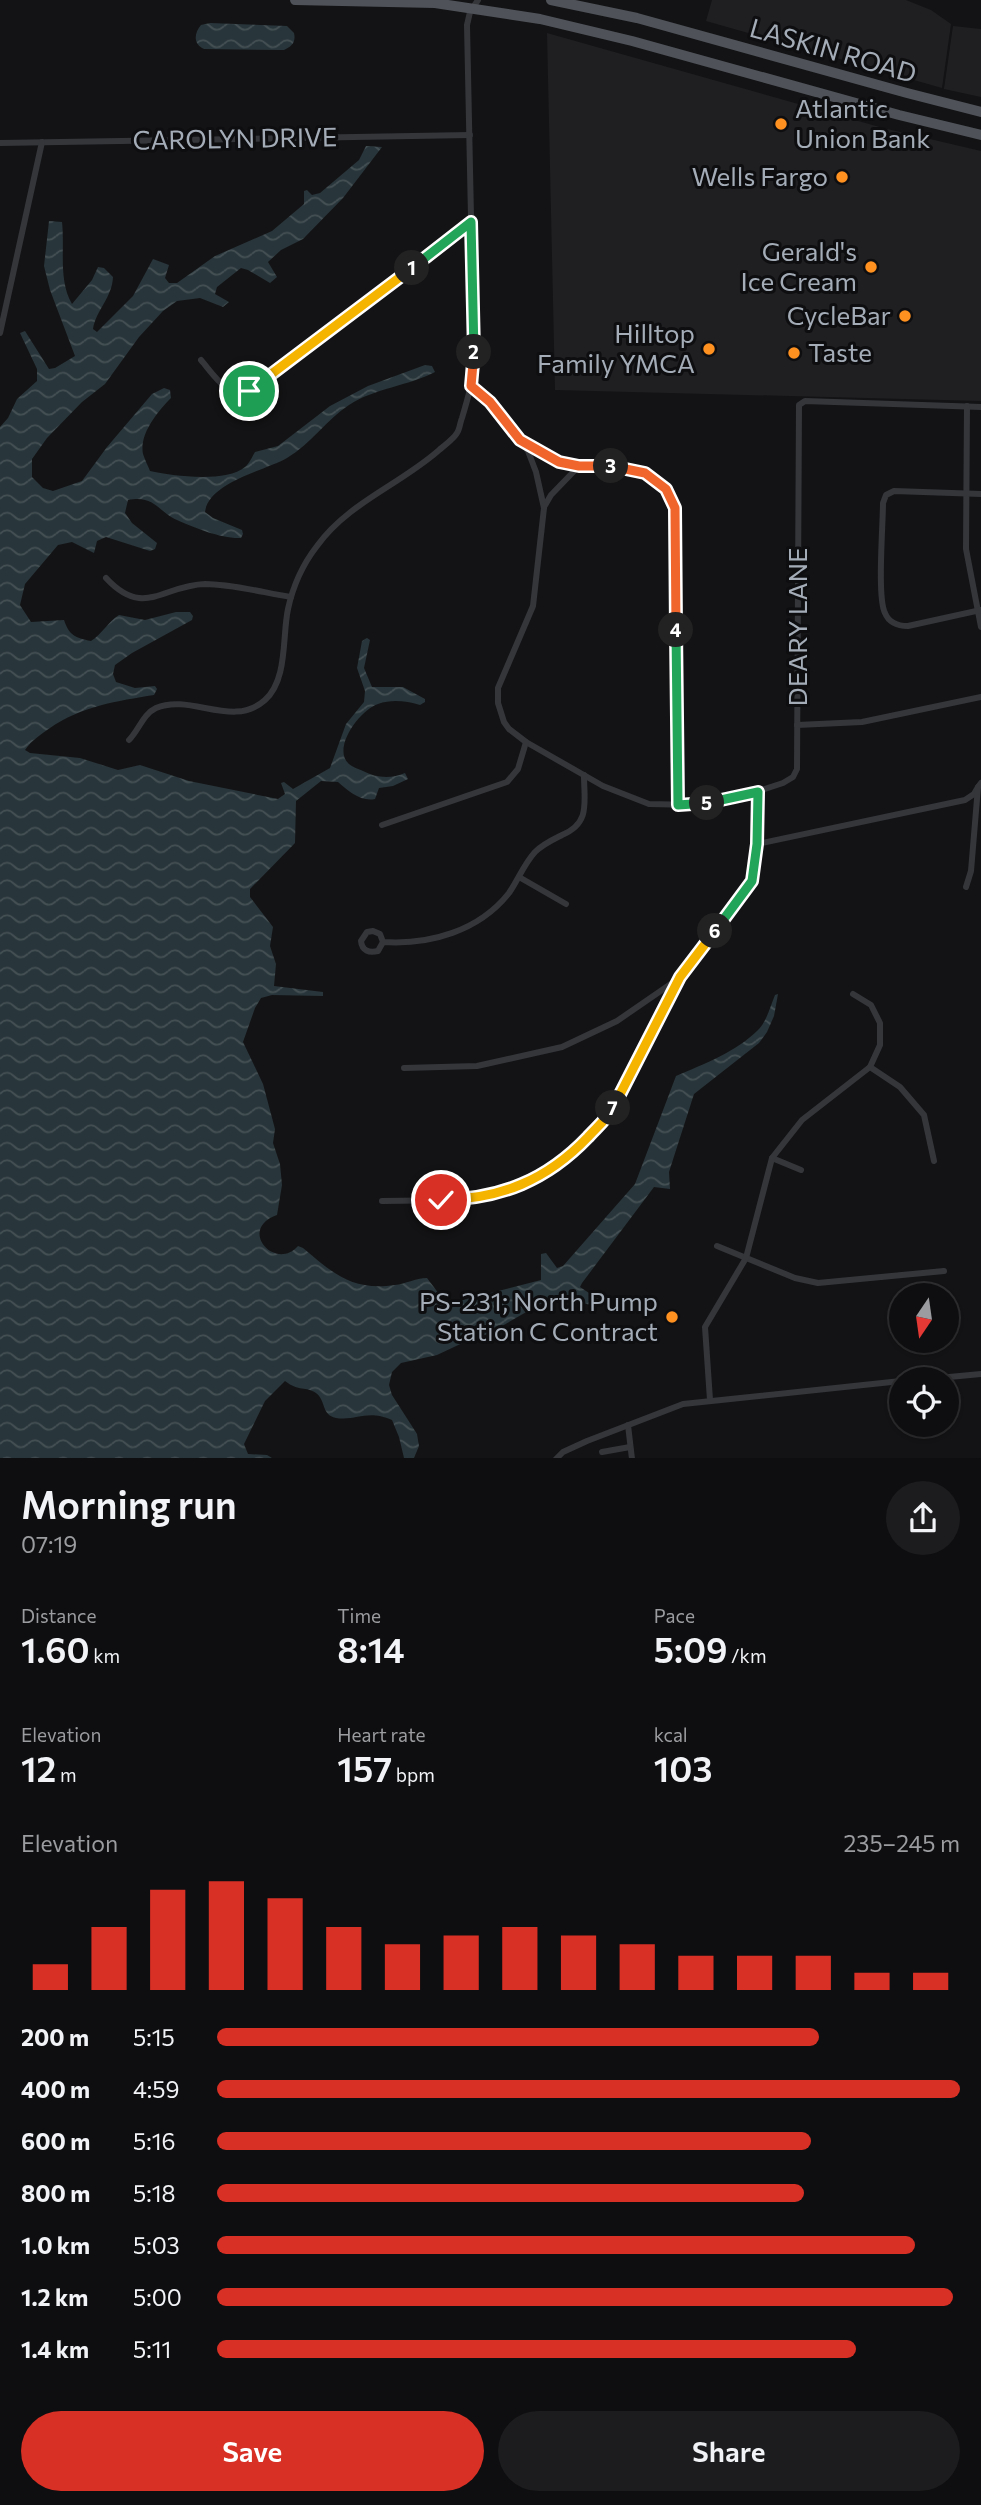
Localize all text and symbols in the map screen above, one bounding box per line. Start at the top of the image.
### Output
street label: LASKIN ROAD [746,11,920,88]
place label: Atlantic Union Bank [795,92,930,153]
marker: Atlantic Union Bank [773,116,789,132]
street label: CAROLYN DRIVE [132,120,338,155]
place label: Wells Fargo [692,160,828,191]
marker: Wells Fargo [834,169,850,185]
place label: Gerald's Ice Cream [740,235,857,296]
pin: 1 [394,250,430,286]
text: 1 [407,256,416,279]
marker: Gerald's Ice Cream [863,259,879,275]
place label: CycleBar [787,299,891,330]
marker: CycleBar [897,308,913,324]
place label: Hilltop Family YMCA [537,317,695,378]
pin: 2 [456,334,491,370]
place label: Taste [808,336,872,367]
text: 2 [468,340,479,363]
marker: Hilltop Family YMCA [701,341,717,357]
marker: Taste [786,345,802,361]
pin [219,361,279,421]
icon: arrive [230,372,268,410]
pin: 3 [594,448,628,484]
text: 3 [605,454,616,477]
street label: DEARY LANE [781,547,812,707]
pin: 4 [658,612,694,648]
text: 4 [670,618,681,641]
pin: 5 [690,786,724,820]
text: 5 [701,791,712,814]
pin: 6 [698,914,732,948]
text: 6 [709,919,720,942]
pin: 7 [596,1090,630,1126]
text: 7 [607,1096,618,1119]
pin [411,1170,471,1230]
icon: check [422,1181,460,1219]
north arrow [889,1283,959,1353]
map controls [889,1283,959,1437]
place label: PS-231; North Pump Station C Contract [419,1285,658,1346]
marker: PS-231; North Pump Station C Contract [664,1309,680,1325]
button: locate [889,1367,959,1437]
text: Morning run [21,1480,237,1527]
button: share [886,1481,960,1555]
text: 07:19 [21,1530,77,1558]
text: Distance [21,1604,97,1627]
text: Time [337,1604,381,1627]
text: Pace [654,1604,695,1627]
text: 1.60 [21,1627,90,1670]
text: 8:14 [337,1627,405,1670]
text: 5:09 [654,1627,727,1670]
text: km [90,1644,120,1667]
text: /km [727,1644,766,1667]
text: Elevation [21,1723,101,1746]
text: Heart rate [337,1723,426,1746]
text: kcal [654,1723,688,1746]
text: 12 [21,1746,56,1789]
text: 157 [337,1746,392,1789]
text: 103 [654,1746,712,1789]
text: m [56,1763,77,1786]
text: bpm [392,1763,435,1786]
text: Elevation [21,1829,118,1857]
text: 235–245 m [844,1829,960,1857]
text: 200 m [21,2023,89,2051]
text: 5:15 [133,2023,175,2051]
text: 400 m [21,2075,90,2103]
text: 4:59 [133,2075,179,2103]
text: 600 m [21,2127,90,2155]
text: 5:16 [133,2127,175,2155]
text: 800 m [21,2179,90,2207]
text: 5:18 [133,2179,175,2207]
text: 1.0 km [21,2231,90,2259]
text: 5:03 [133,2231,180,2259]
text: 1.2 km [21,2283,88,2311]
text: 5:00 [133,2283,182,2311]
text: 1.4 km [21,2335,89,2363]
text: 5:11 [133,2335,171,2363]
button: Save [21,2411,484,2491]
button: Share [498,2411,960,2491]

